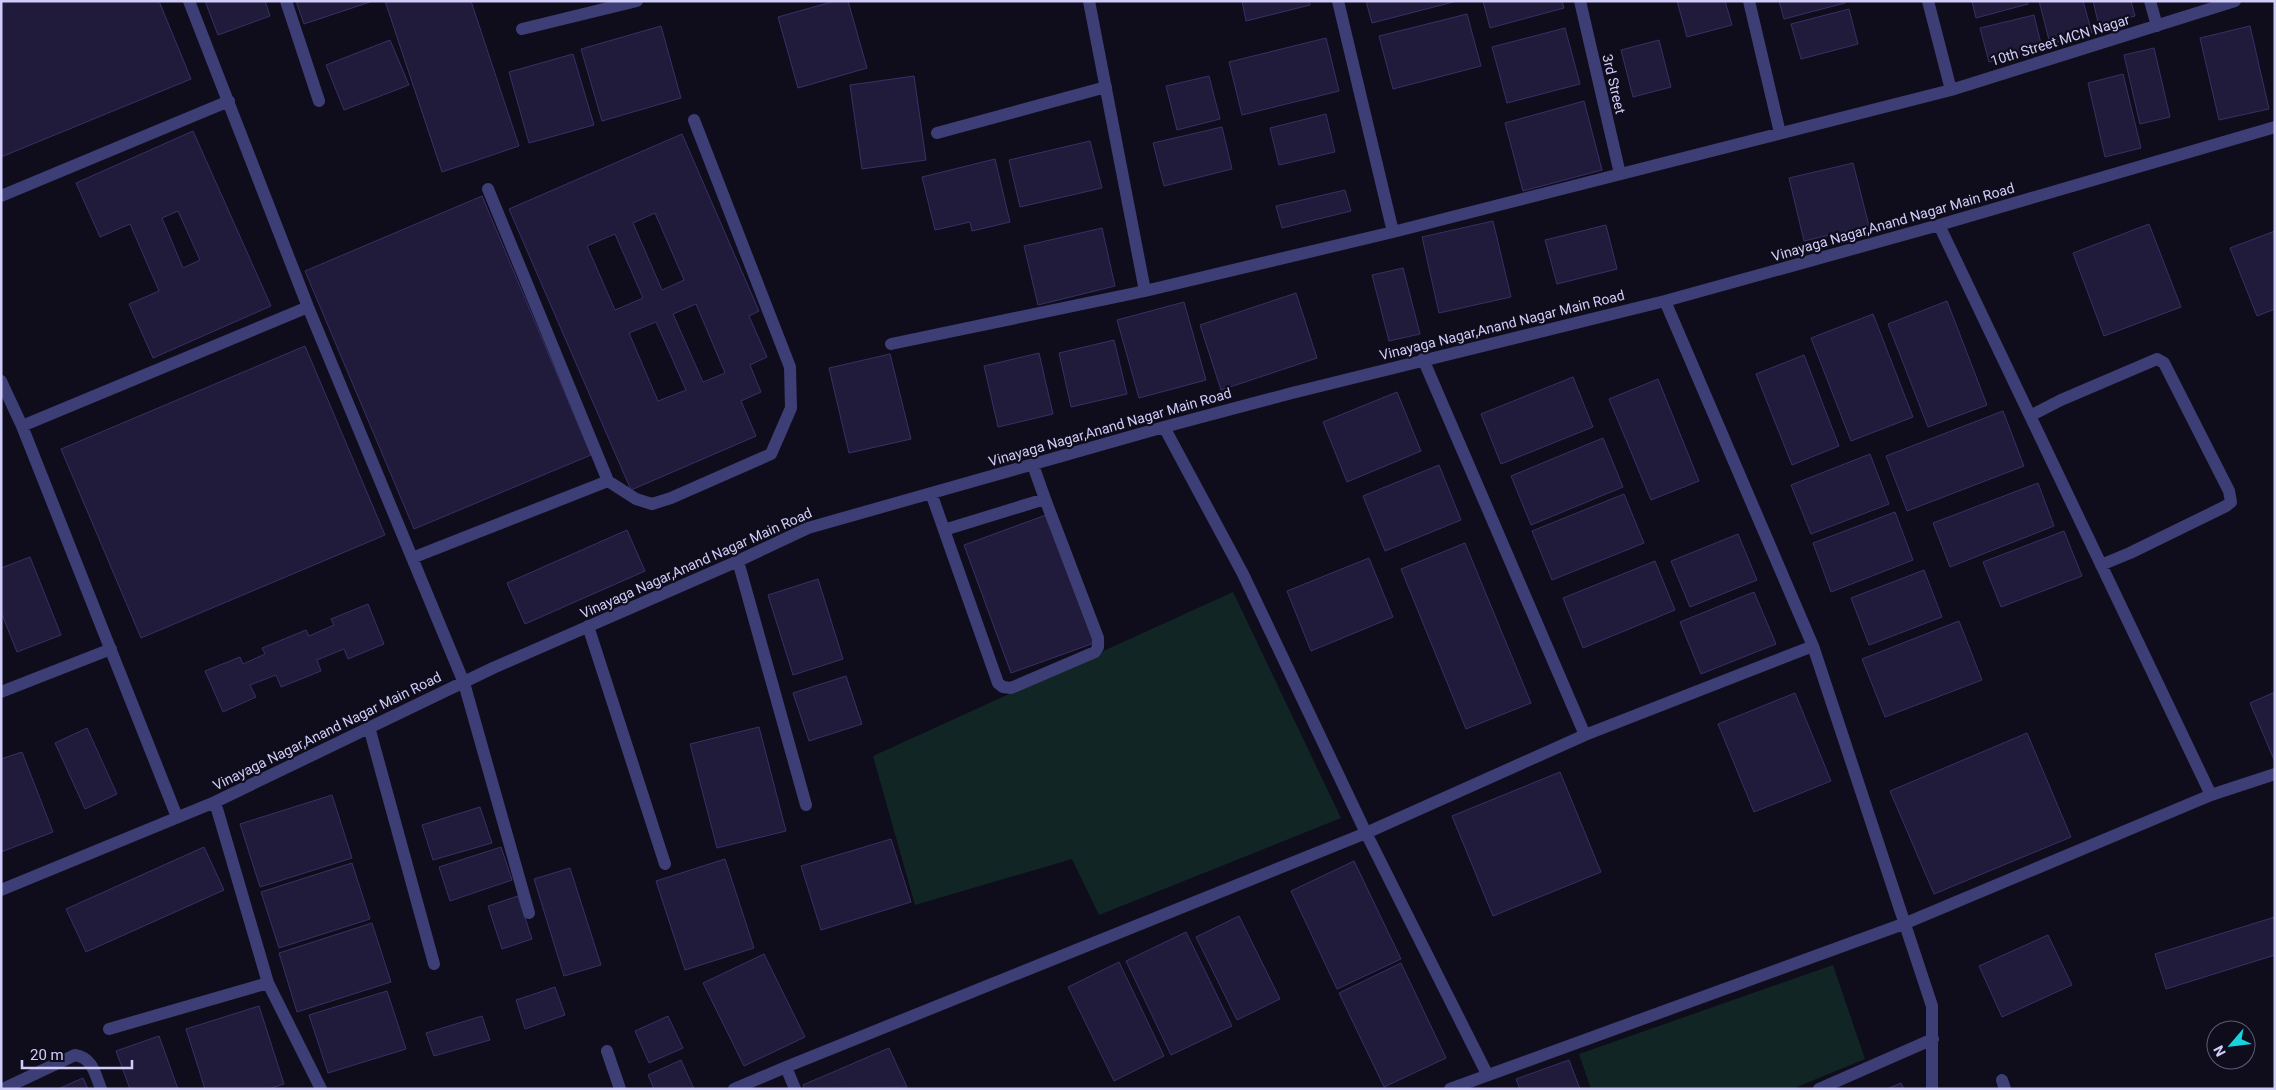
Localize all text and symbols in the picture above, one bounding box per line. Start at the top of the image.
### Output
street label: 10th Street MCN Nagar [1989,11,2132,69]
street label: 3rd Street [1599,53,1629,116]
street label: Vinayaga Nagar,Anand Nagar Main Road [1770,180,2016,264]
street label: Vinayaga Nagar,Anand Nagar Main Road [1378,287,1626,363]
street label: Vinayaga Nagar,Anand Nagar Main Road [987,385,1233,469]
street label: Vinayaga Nagar,Anand Nagar Main Road [578,504,814,622]
street label: Vinayaga Nagar,Anand Nagar Main Road [210,669,444,793]
north arrow [2206,1020,2256,1070]
scale bar [22,1038,132,1070]
text: N [2210,1043,2229,1059]
text: 20 m [30,1046,64,1064]

